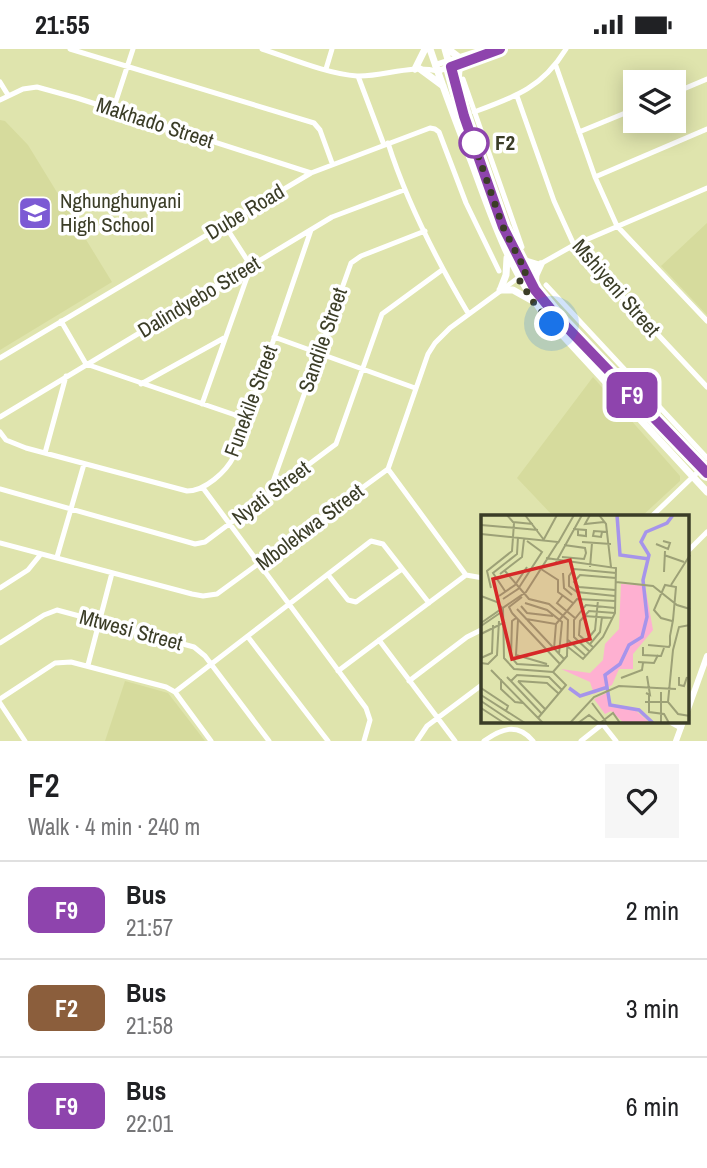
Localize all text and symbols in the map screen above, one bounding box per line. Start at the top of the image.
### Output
text: 21:55 [35,7,90,42]
map controls [623,70,686,133]
button: layers [623,70,686,133]
street label: Makhado Street [93,90,218,155]
marker: F2 [459,128,489,158]
place label: F2 [495,128,515,157]
street label: Dube Road [200,177,290,246]
place label: Nghunghunyani High School [60,186,182,239]
school or university icon: Nghunghunyani High School [16,194,54,232]
street label: Mshiyeni Street [566,233,667,343]
street label: Dalindyebo Street [132,249,265,344]
street label: Sandile Street [291,283,354,396]
your location [534,306,569,341]
street label: Funekile Street [217,341,284,461]
line badge: F9 [600,372,664,418]
text: F9 [621,379,643,411]
street label: Nyati Street [226,454,316,532]
street label: Mbolekwa Street [250,476,370,577]
inset map [481,515,690,723]
street label: Mtwesi Street [77,602,186,657]
text: F2 [28,763,60,807]
button: heart [605,764,679,838]
text: Walk · 4 min · 240 m [28,811,200,842]
text: Bus [126,877,166,912]
text: 2 min [626,893,679,928]
text: F9 [55,894,78,926]
text: 21:57 [126,912,173,943]
text: Bus [126,975,166,1010]
text: 3 min [626,991,679,1026]
text: F2 [55,992,78,1024]
text: 21:58 [126,1010,173,1041]
text: Bus [126,1073,166,1108]
text: 6 min [626,1089,679,1124]
text: F9 [55,1090,78,1122]
text: 22:01 [126,1108,173,1139]

